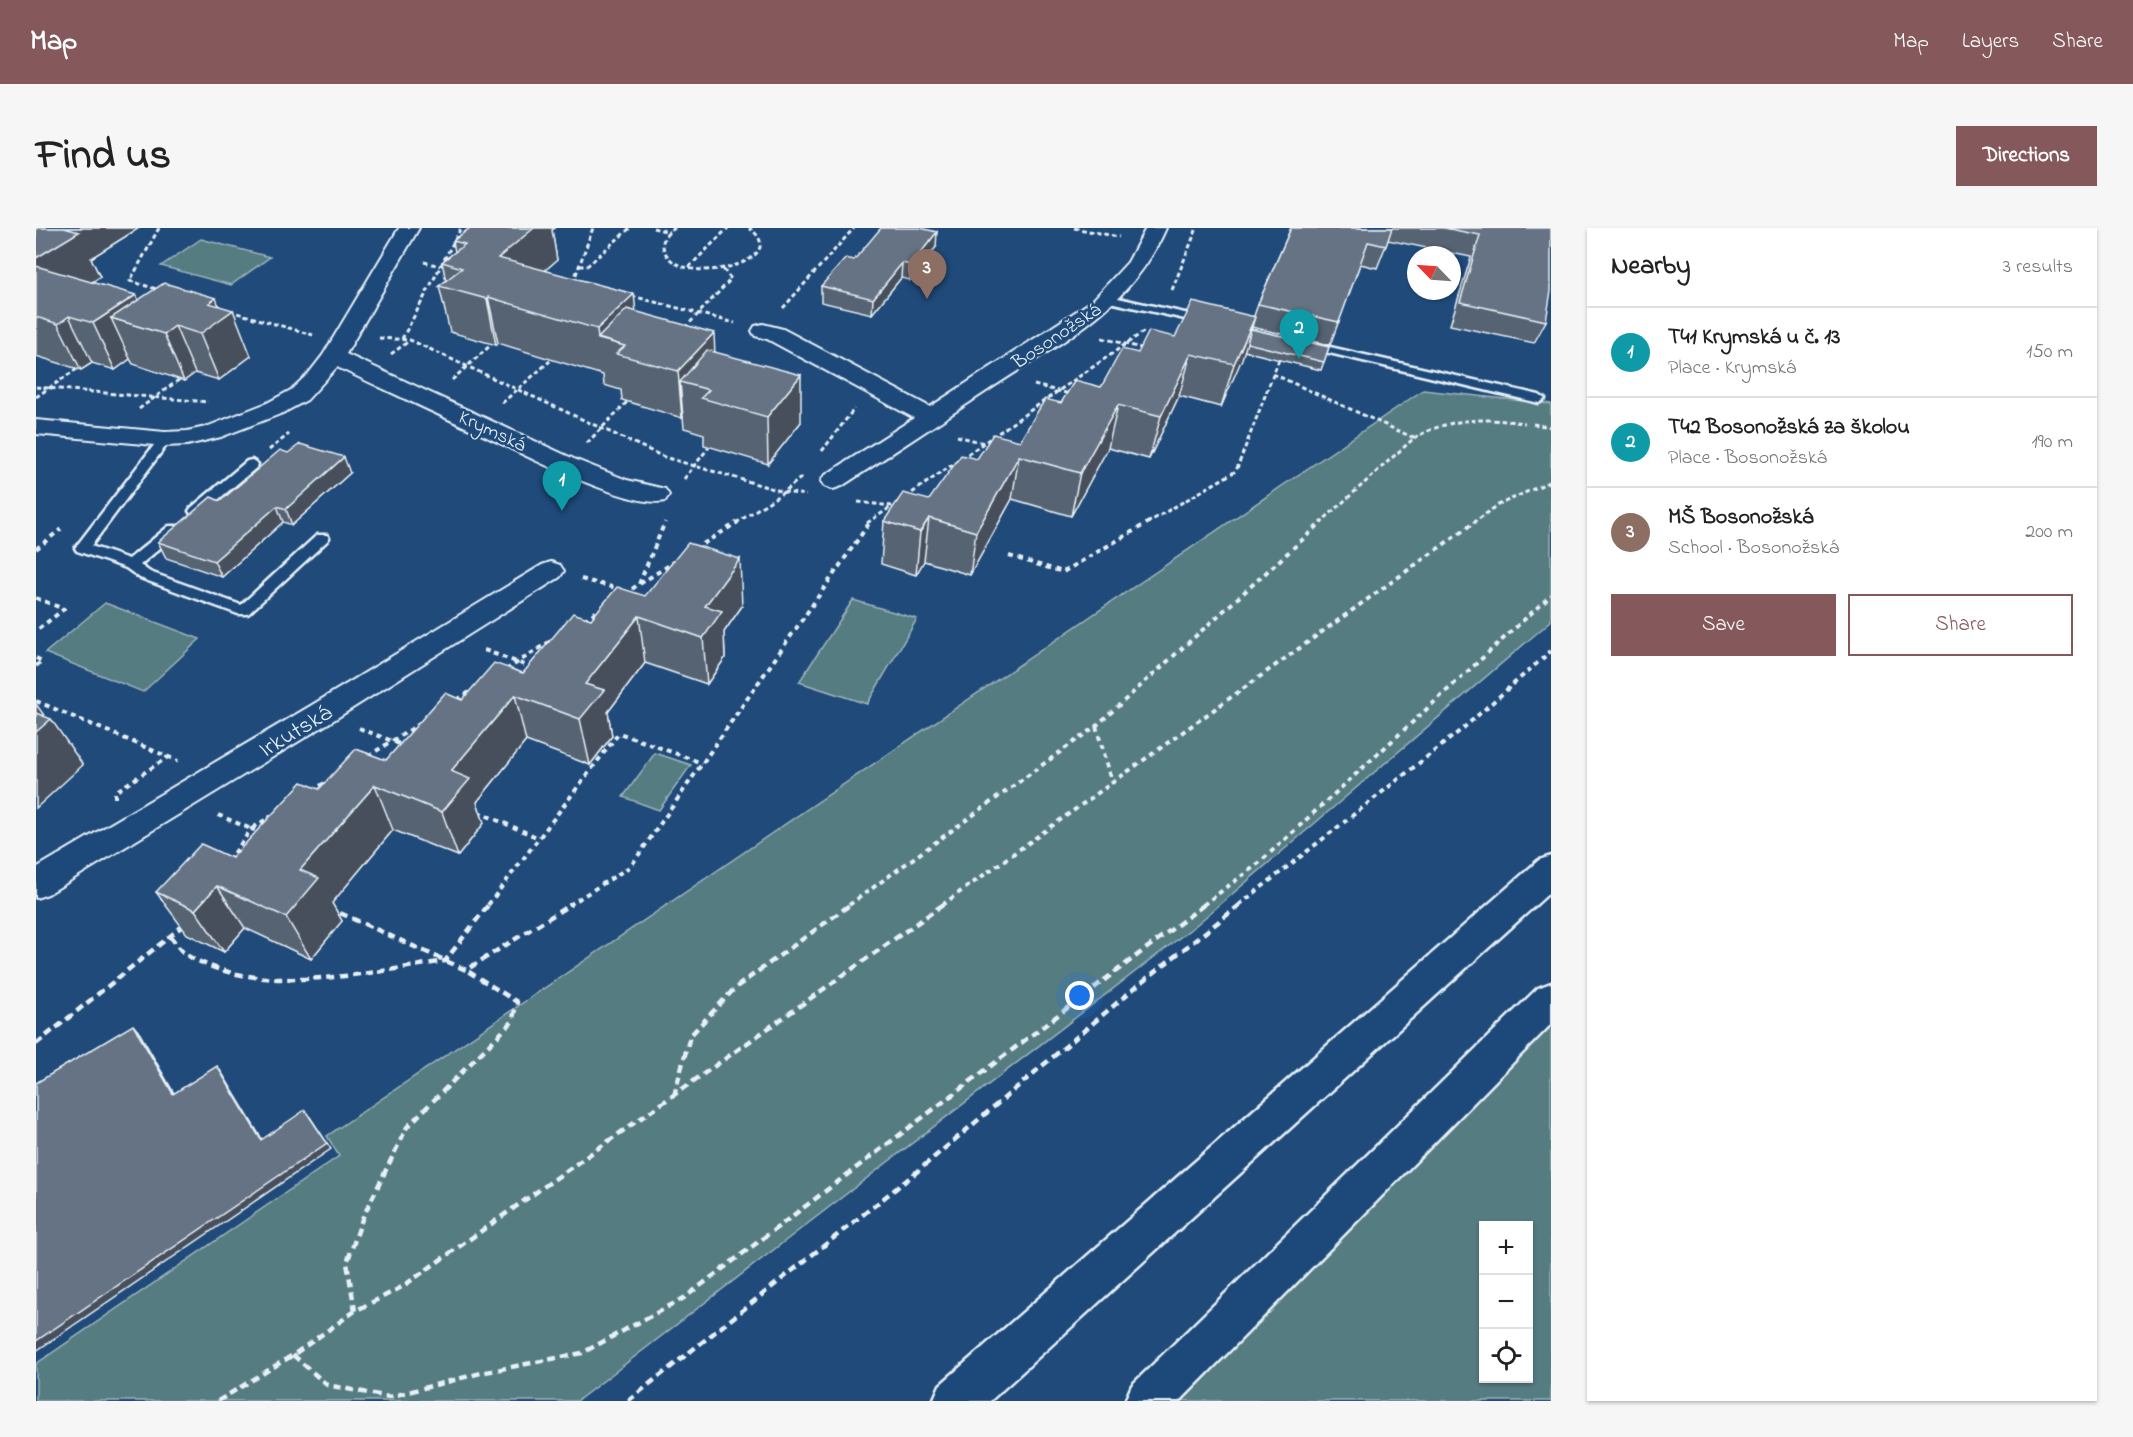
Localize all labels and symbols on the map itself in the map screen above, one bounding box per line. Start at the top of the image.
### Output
north arrow [1407,246,1461,300]
pin: 3 [908,250,946,299]
street label: Bosonožská [1006,296,1108,378]
pin: 2 [1280,310,1318,359]
street label: Krymská [453,404,531,461]
pin: 1 [542,462,582,511]
street label: Irkutská [253,696,340,768]
your location [1065,981,1094,1010]

